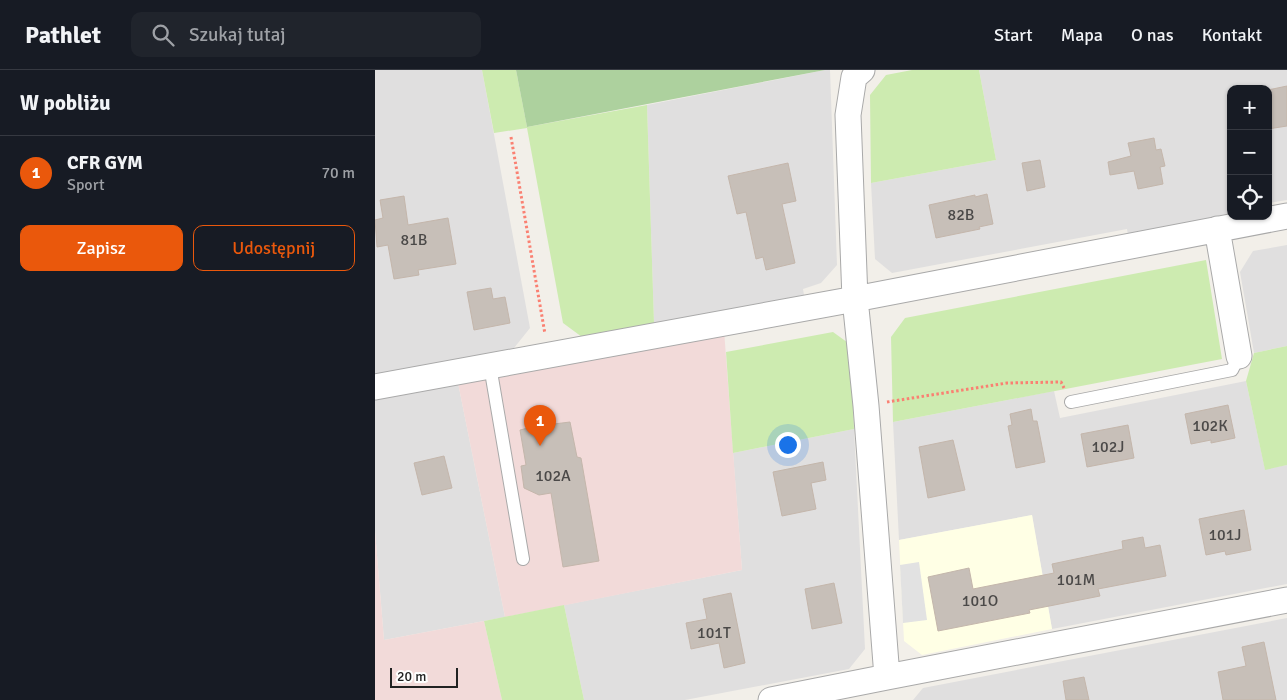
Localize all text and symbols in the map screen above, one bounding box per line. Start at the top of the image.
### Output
search box [131,12,481,57]
text: Pathlet [25,20,101,50]
icon: search [149,21,177,49]
text: Szukaj tutaj [189,23,286,47]
text: Start [994,24,1033,46]
text: Mapa [1061,24,1103,46]
text: O nas [1131,24,1174,46]
text: Kontakt [1202,24,1262,46]
map controls [1227,85,1272,220]
button: + [1227,85,1272,130]
text: W pobliżu [20,90,111,116]
button: − [1227,130,1272,175]
text: CFR GYM [67,151,143,175]
text: 1 [32,163,40,183]
text: 70 m [321,163,355,183]
text: Sport [67,175,105,195]
button: locate [1227,175,1272,220]
house number: 82B [948,205,974,225]
button: Zapisz [20,225,183,271]
button: Udostępnij [193,225,355,271]
house number: 81B [401,230,427,250]
pin: 1 [524,405,556,446]
house number: 102K [1192,416,1228,436]
your location [775,432,801,458]
house number: 102J [1091,437,1125,457]
house number: 102A [535,466,571,486]
house number: 101J [1208,525,1242,545]
house number: 101M [1057,570,1095,590]
house number: 101O [962,591,998,611]
house number: 101T [697,623,731,643]
scale bar [390,665,457,688]
text: 20 m [397,668,426,685]

